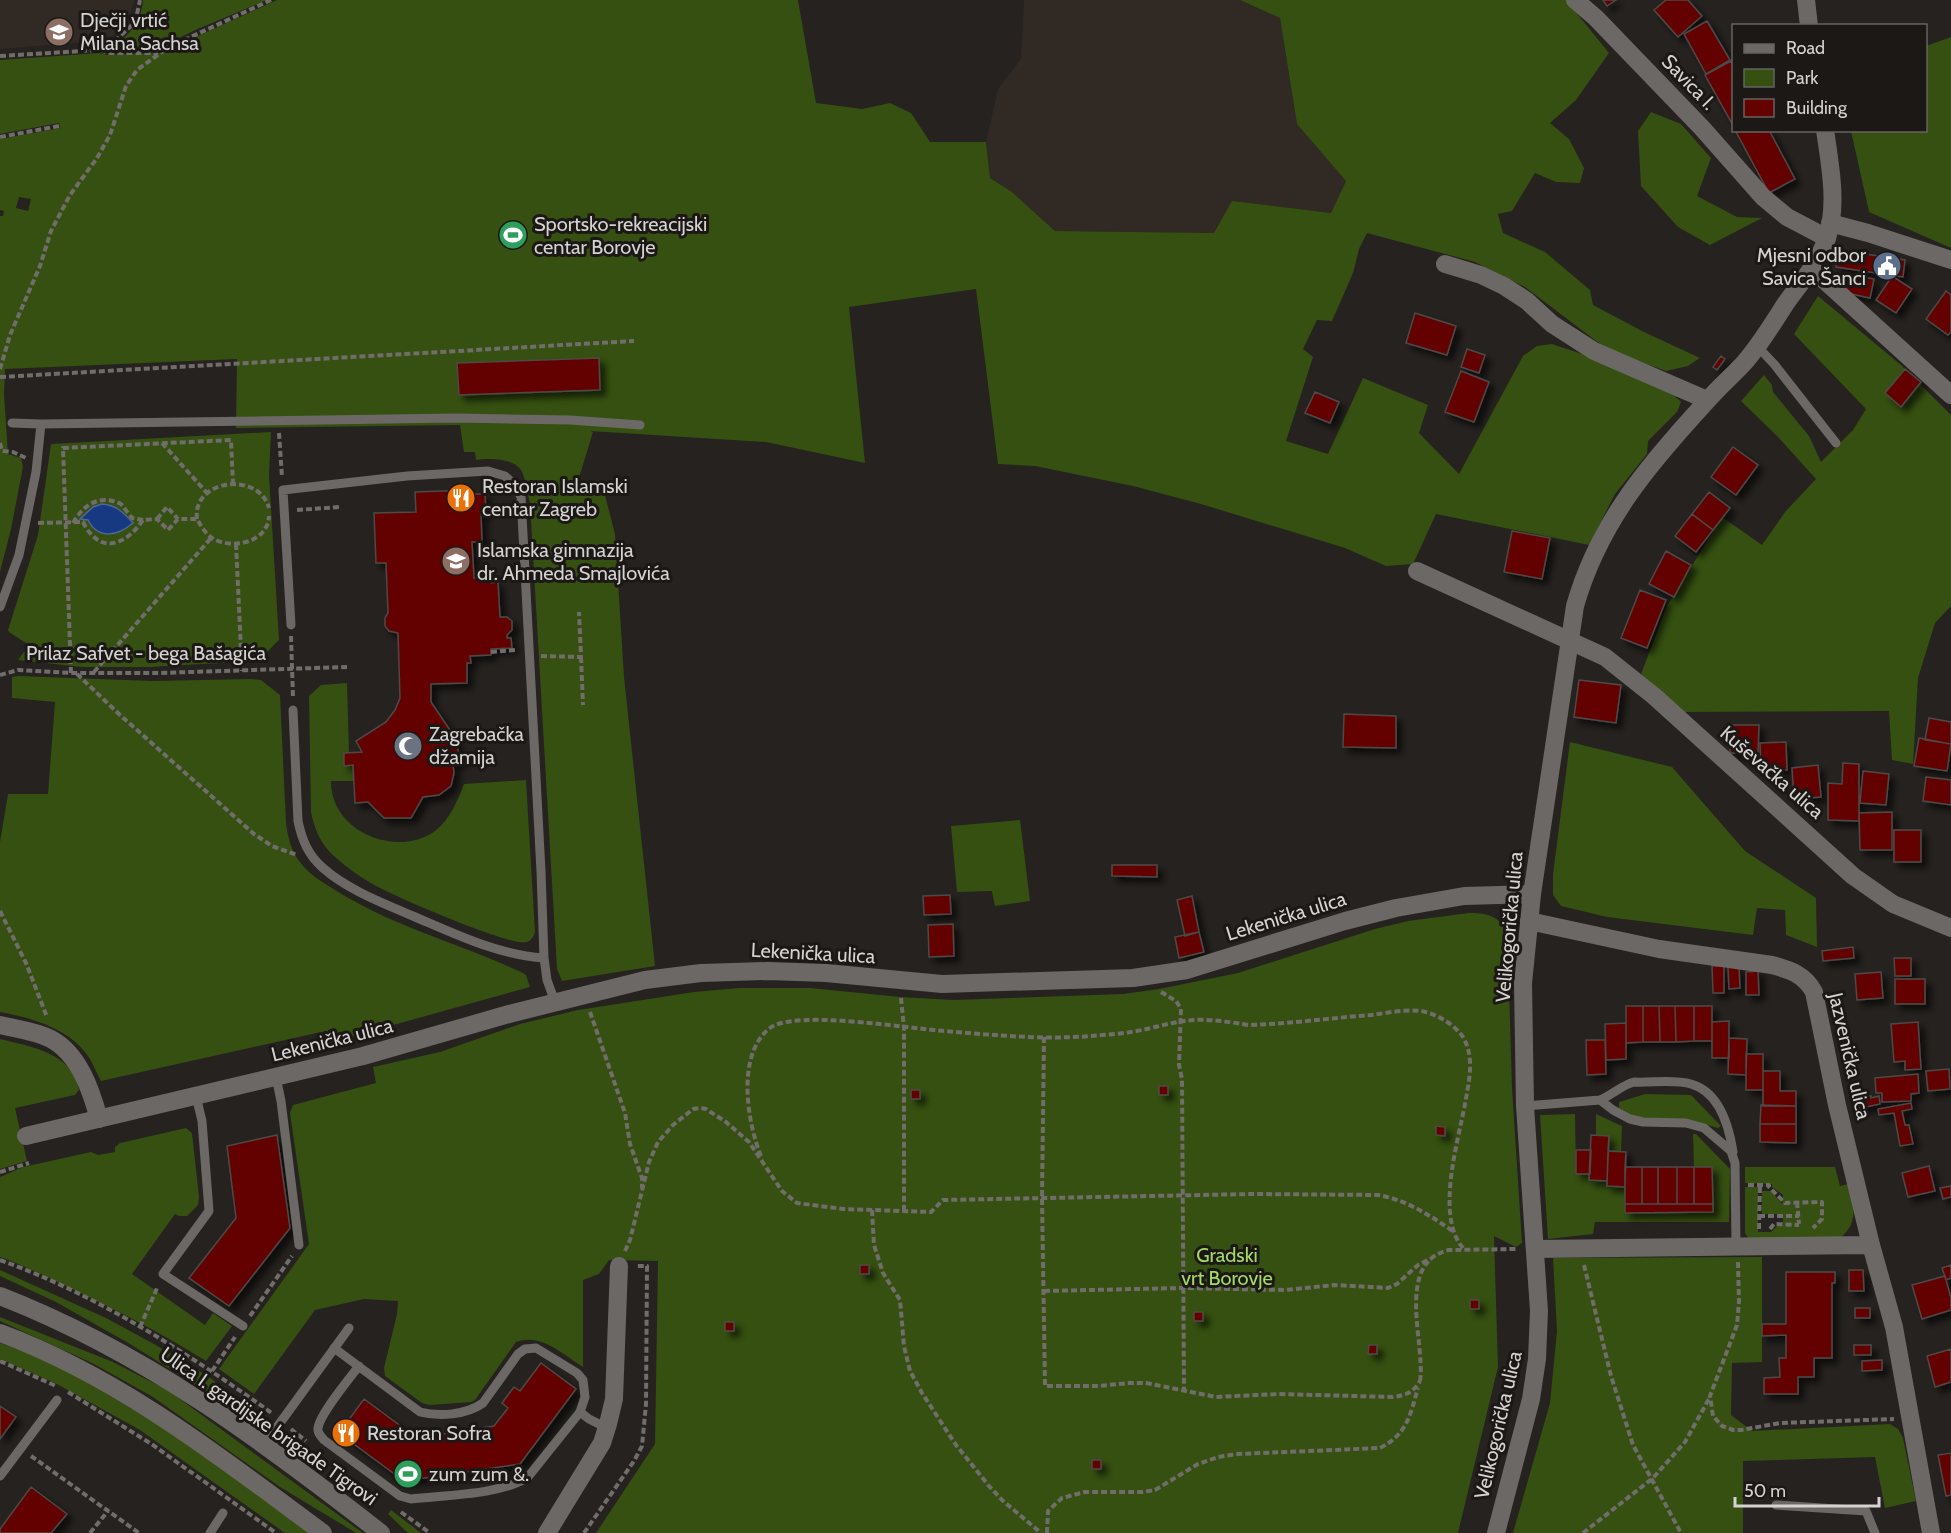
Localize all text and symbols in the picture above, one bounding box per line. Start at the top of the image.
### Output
place label: Dječji vrtić Milana Sachsa [80,8,199,55]
school or university icon: Dječji vrtić Milana Sachsa [43,16,75,48]
legend [1732,24,1927,132]
text: Road [1786,37,1825,59]
street label: Savica I. [1657,49,1721,115]
text: Park [1786,67,1819,89]
text: Building [1786,97,1848,119]
place label: Sportsko-rekreacijski centar Borovje [534,212,707,259]
sports icon: Sportsko-rekreacijski centar Borovje [497,219,529,251]
place label: Mjesni odbor Savica Šanci [1757,243,1867,290]
public building icon: Mjesni odbor Savica Šanci [1871,250,1903,282]
place label: Restoran Islamski centar Zagreb [482,474,628,521]
restaurant icon: Restoran Islamski centar Zagreb [445,482,477,514]
place label: Islamska gimnazija dr. Ahmeda Smajlovića [477,538,670,585]
school or university icon: Islamska gimnazija dr. Ahmeda Smajlovića [440,545,472,577]
street label: Prilaz Safvet - bega Bašagića [26,641,266,665]
street label: Kuševačka ulica [1715,721,1829,824]
place label: Zagrebačka džamija [429,722,524,769]
mosque icon: Zagrebačka džamija [392,730,424,762]
street label: Velikogorička ulica [1490,850,1528,1003]
street label: Lekenička ulica [1223,886,1349,946]
street label: Lekenička ulica [750,938,876,968]
street label: Jazvenička ulica [1824,989,1876,1122]
street label: Lekenička ulica [269,1013,396,1067]
park label: Gradski vrt Borovje [1181,1243,1273,1290]
street label: Ulica I. gardijske brigade Tigrovi [156,1342,382,1510]
street label: Velikogorička ulica [1469,1348,1527,1501]
restaurant icon: Restoran Sofra [330,1417,362,1449]
place label: Restoran Sofra [367,1421,492,1445]
sports icon: zum zum &. [392,1458,424,1490]
place label: zum zum &. [429,1462,529,1486]
scale bar [1735,1470,1879,1508]
text: 50 m [1744,1480,1786,1502]

